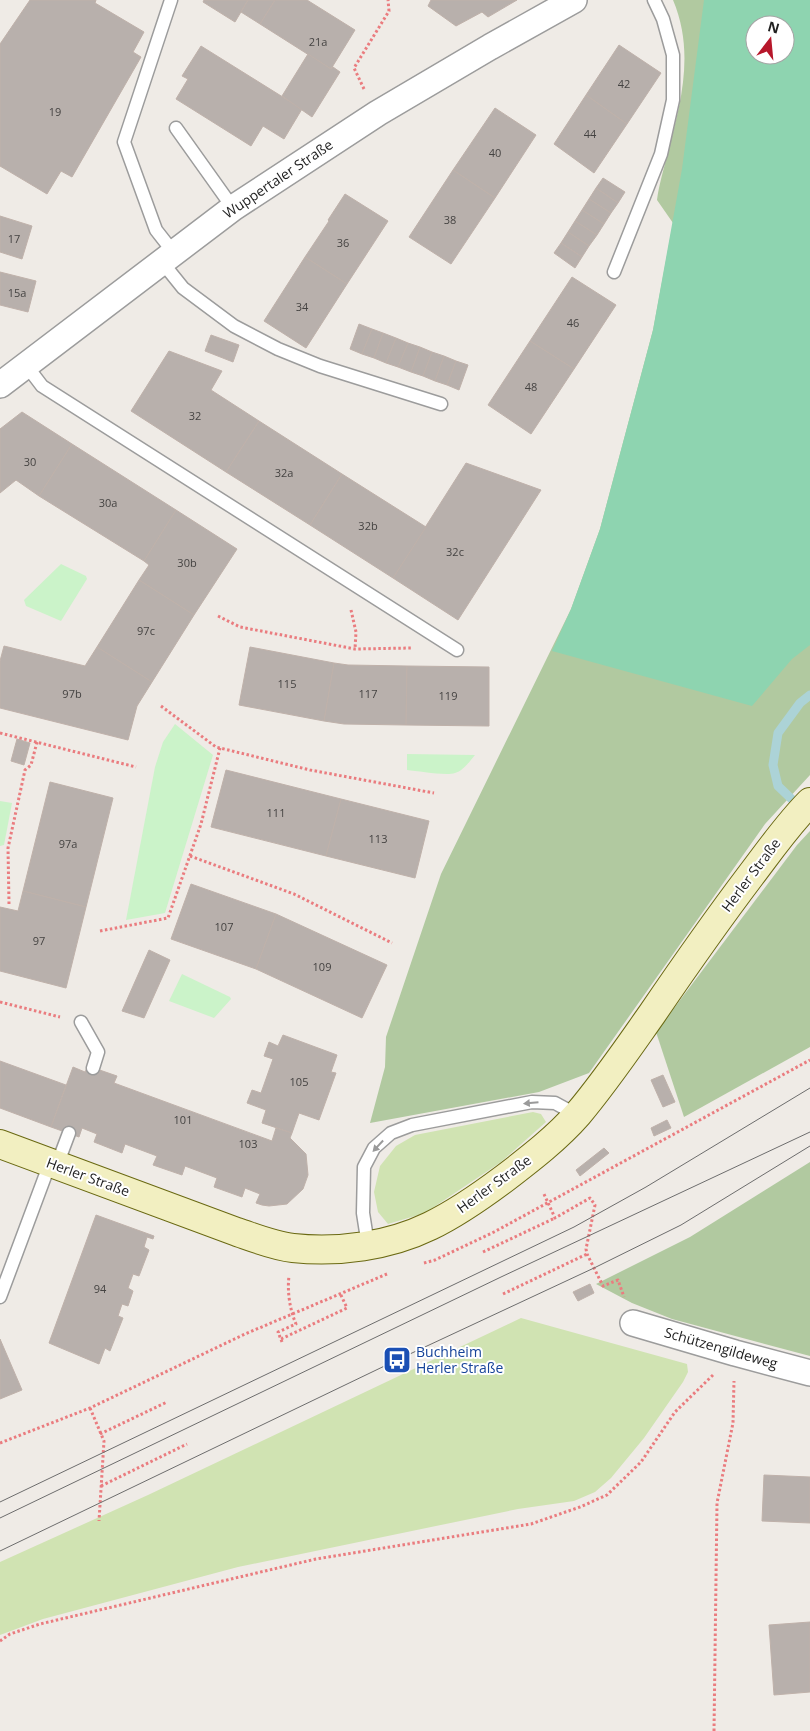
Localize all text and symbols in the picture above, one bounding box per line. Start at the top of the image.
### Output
north arrow [745,15,795,65]
text: N [766,16,782,38]
house number: 21a [309,34,327,49]
house number: 42 [618,76,630,91]
house number: 19 [49,104,61,119]
house number: 44 [584,126,597,141]
street label: Wuppertaler Straße [219,135,336,222]
house number: 40 [489,145,501,160]
house number: 38 [444,212,456,227]
house number: 17 [8,231,20,246]
house number: 36 [337,235,349,250]
house number: 15a [8,285,26,300]
house number: 34 [296,299,309,314]
house number: 46 [567,315,579,330]
house number: 48 [525,379,537,394]
house number: 32 [189,408,201,423]
house number: 30 [24,454,36,469]
house number: 32a [275,465,293,480]
house number: 30a [99,495,117,510]
house number: 32b [358,518,378,533]
house number: 32c [446,544,464,559]
house number: 30b [177,555,197,570]
house number: 97c [137,623,155,638]
house number: 115 [278,676,296,691]
house number: 97b [62,686,82,701]
house number: 117 [359,686,377,701]
house number: 119 [439,688,457,703]
house number: 111 [267,805,285,820]
house number: 113 [369,831,387,846]
street label: Herler Straße [717,834,785,915]
house number: 97a [59,836,77,851]
house number: 107 [215,919,233,934]
house number: 97 [33,933,45,948]
house number: 109 [313,959,331,974]
house number: 105 [290,1074,308,1089]
one-way arrow [523,1099,539,1107]
house number: 101 [174,1112,192,1127]
house number: 103 [239,1136,257,1151]
one-way arrow [372,1140,384,1152]
street label: Herler Straße [453,1150,535,1217]
street label: Herler Straße [44,1153,133,1200]
house number: 94 [94,1281,107,1296]
street label: Schützengildeweg [662,1322,780,1373]
place label: Buchheim Herler Straße [416,1342,504,1377]
bus stop icon: Buchheim Herler Straße [382,1345,412,1375]

